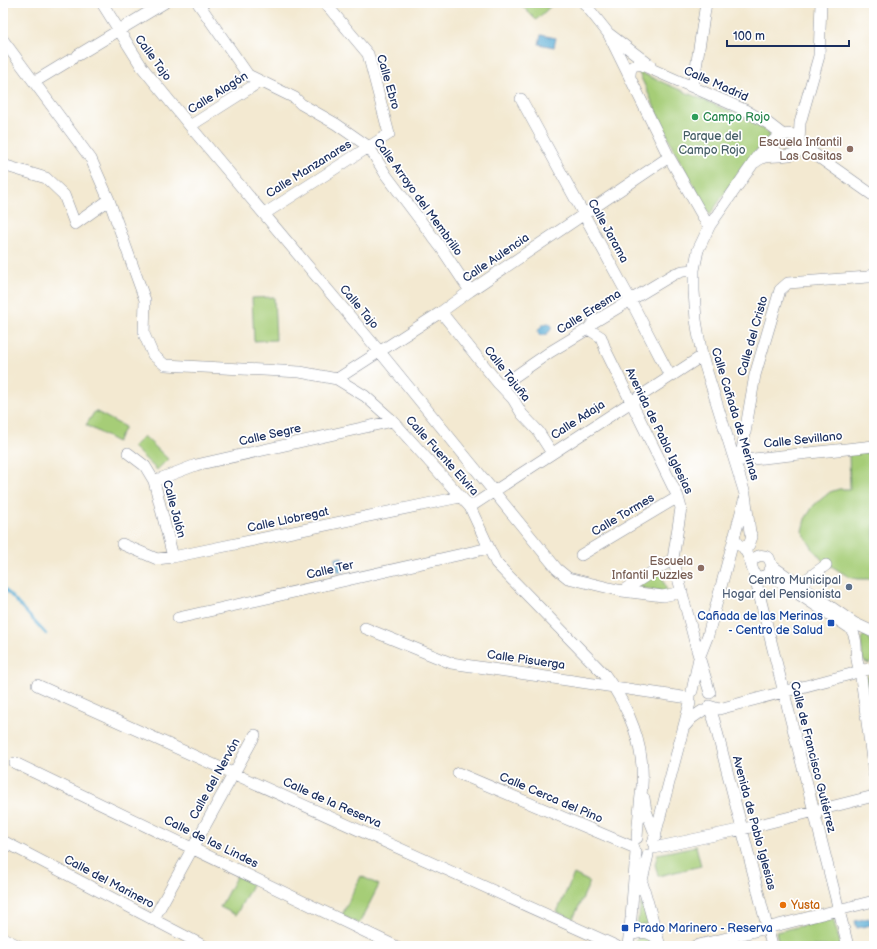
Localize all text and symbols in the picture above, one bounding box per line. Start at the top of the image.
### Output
scale bar [727,22,849,48]
text: 100 m [733,29,765,44]
street label: Calle Tajo [131,32,175,84]
street label: Calle Ebro [373,53,403,111]
street label: Calle Madrid [681,63,751,105]
street label: Calle Alagón [185,68,251,117]
place label: Campo Rojo [703,110,770,125]
marker: Campo Rojo [690,112,700,122]
park label: Parque del Campo Rojo [678,129,746,158]
street label: Calle Arroyo del Membrillo [370,135,466,259]
place label: Escuela Infantil Las Casitas [759,135,842,164]
street label: Calle Manzanares [263,137,355,201]
marker: Escuela Infantil Las Casitas [845,144,855,154]
street label: Calle Jarama [584,196,632,266]
street label: Calle Aulencia [460,230,532,286]
street label: Calle Tajo [336,282,382,332]
street label: Calle Eresma [554,286,624,338]
street label: Calle del Cristo [734,294,772,378]
street label: Calle Tajuña [481,343,533,405]
street label: Calle Cañada de Merinas [708,346,762,482]
street label: Avenida de Pablo Iglesias [622,365,696,497]
street label: Calle Adaja [548,397,608,443]
street label: Calle Fuente Elvira [402,413,482,499]
street label: Calle Segre [238,421,302,449]
street label: Calle Sevillano [763,428,843,452]
street label: Calle Jalón [159,478,189,540]
street label: Calle Tormes [589,490,657,540]
street label: Calle Llobregat [246,504,330,536]
place label: Escuela Infantil Puzzles [612,554,693,583]
street label: Calle Ter [305,557,356,583]
marker: Escuela Infantil Puzzles [696,563,706,573]
place label: Centro Municipal Hogar del Pensionista [722,573,841,602]
marker: Centro Municipal Hogar del Pensionista [844,582,854,592]
place label: Cañada de las Merinas - Centro de Salud [697,609,823,638]
marker: Cañada de las Merinas - Centro de Salud [826,618,836,628]
street label: Calle Pisuerga [486,647,566,673]
street label: Calle de Francisco Gutiérrez [787,680,839,834]
street label: Calle del Nervón [186,736,244,822]
street label: Avenida de Pablo Iglesias [729,754,779,892]
street label: Calle Cerca del Pino [497,769,605,827]
street label: Calle de la Reserva [280,775,384,832]
street label: Calle de las Lindes [161,813,261,871]
street label: Calle del Marinero [61,852,157,912]
place label: Yusta [790,898,820,913]
marker: Yusta [778,900,788,910]
place label: Prado Marinero - Reserva [633,921,773,936]
marker: Prado Marinero - Reserva [620,923,630,933]

